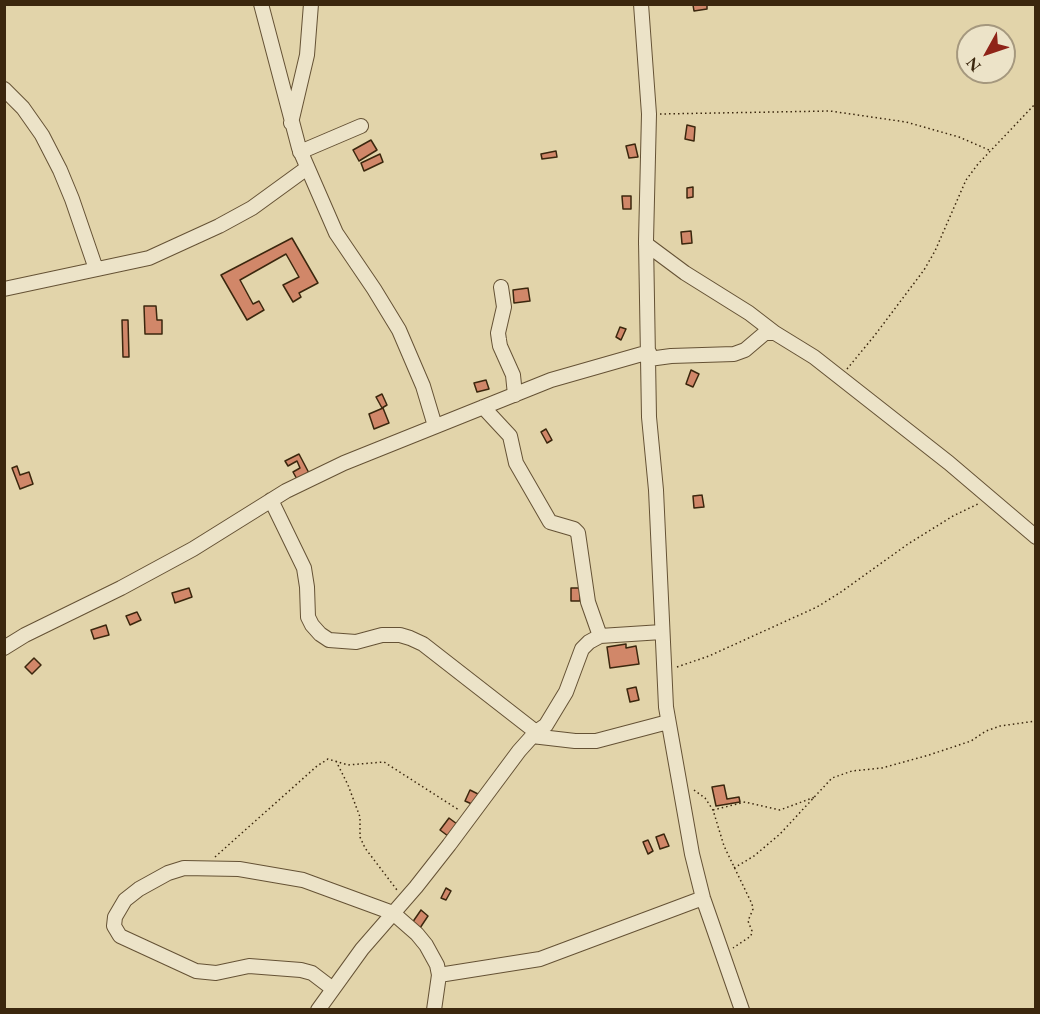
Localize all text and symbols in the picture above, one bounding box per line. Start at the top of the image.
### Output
north arrow [956,24,1016,84]
text: N [961,53,986,76]

